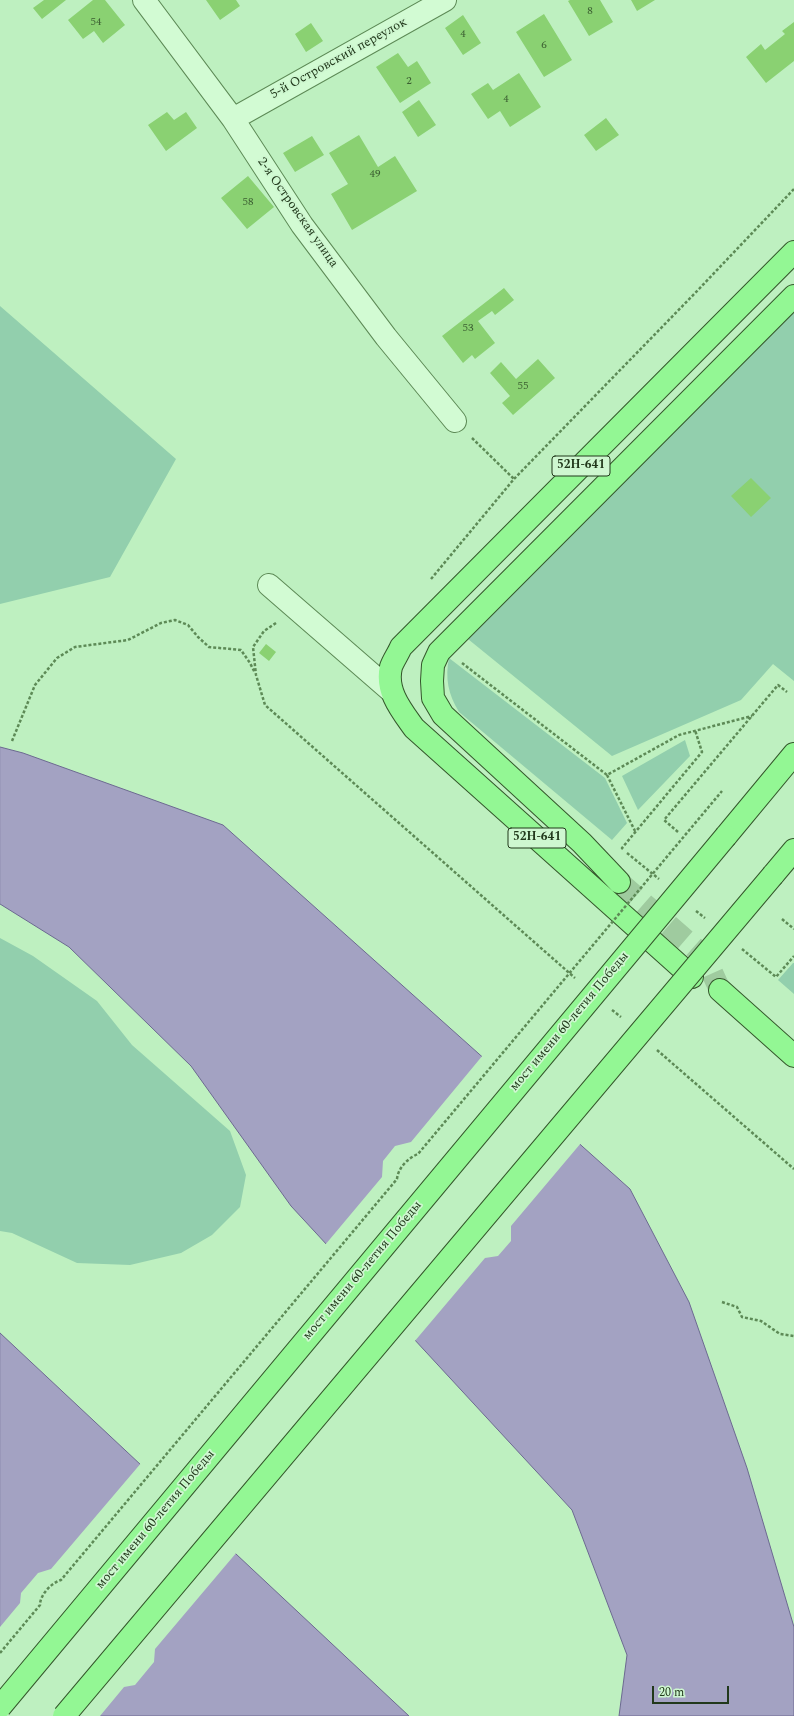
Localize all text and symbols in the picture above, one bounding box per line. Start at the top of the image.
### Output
house number: 8 [587,5,593,19]
street label: 5-й Островский переулок [268,15,410,103]
house number: 54 [91,16,101,30]
house number: 4 [460,28,466,42]
house number: 6 [541,39,547,53]
house number: 2 [406,75,412,89]
house number: 4 [503,93,509,107]
street label: 2-я Островская улица [253,155,341,271]
house number: 49 [370,168,380,182]
house number: 58 [243,196,253,210]
house number: 53 [463,322,473,336]
house number: 55 [518,380,528,394]
road number: 52Н-641 [552,456,610,476]
road number: 52Н-641 [508,828,566,848]
street label: мост имени 60-летия Победы [507,949,633,1095]
street label: мост имени 60-летия Победы [300,1198,426,1344]
street label: мост имени 60-летия Победы [93,1447,219,1593]
scale bar [654,1678,731,1704]
text: 20 m [659,1683,684,1702]

